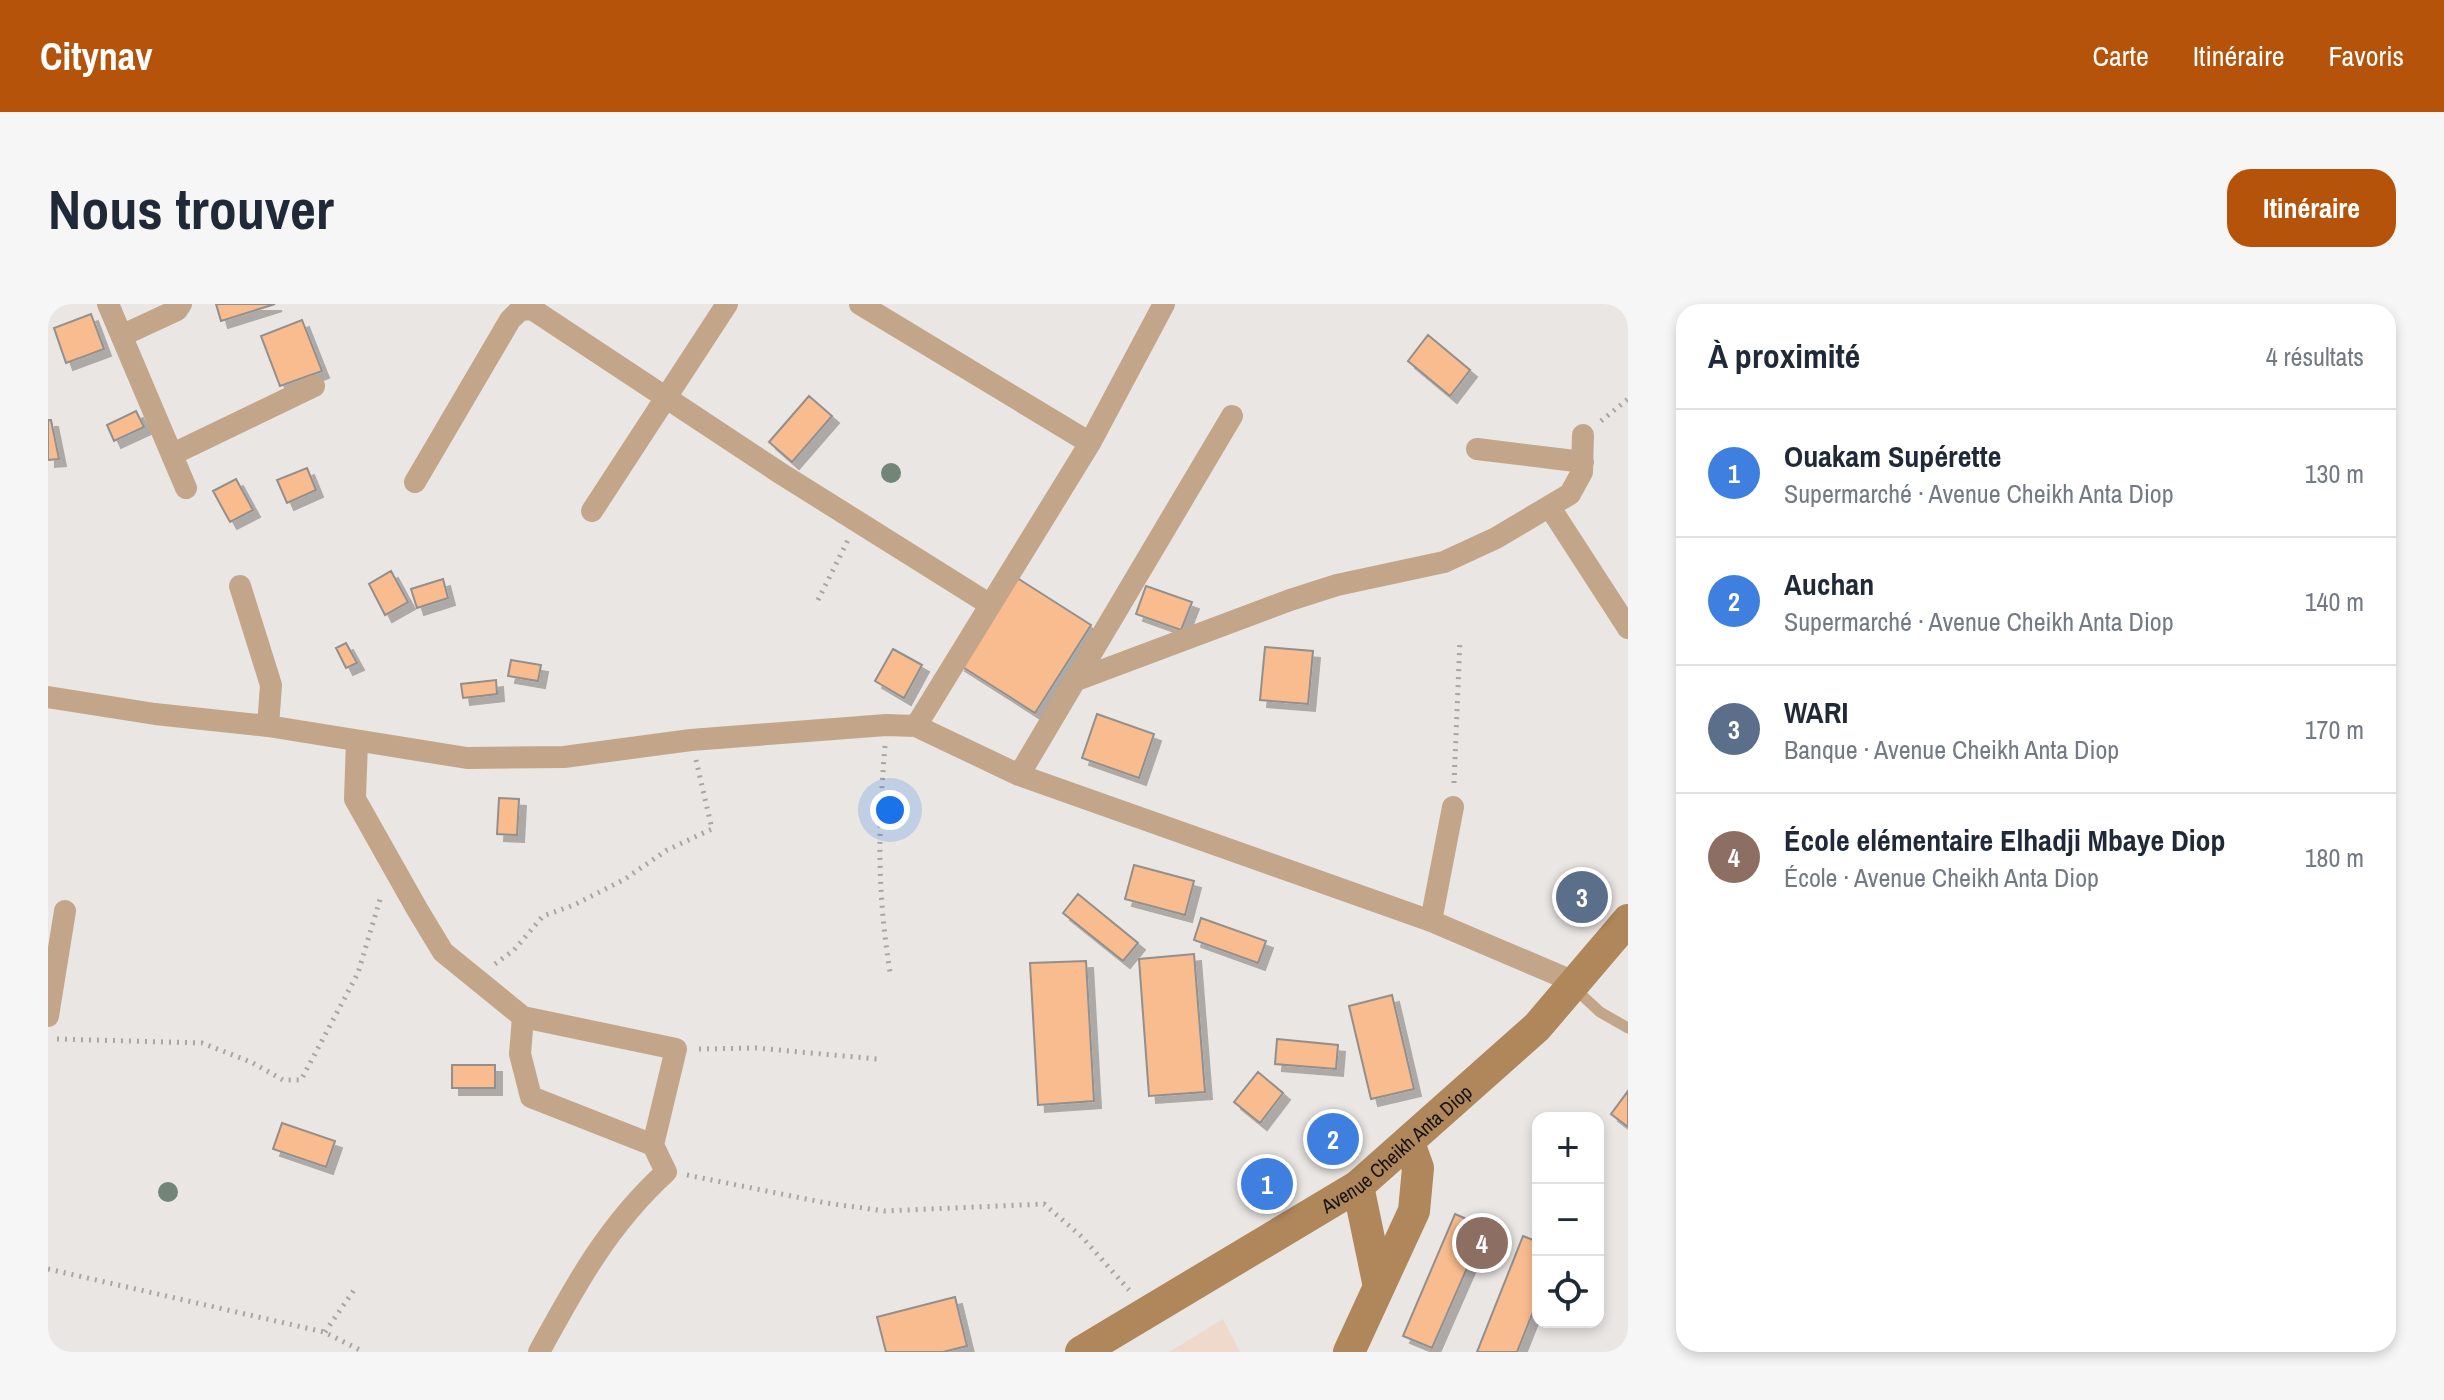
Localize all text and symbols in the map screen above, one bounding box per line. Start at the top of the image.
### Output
text: Citynav [40,31,153,82]
text: Carte [2093,37,2149,75]
text: Itinéraire [2193,37,2285,75]
text: Favoris [2329,37,2404,75]
button: Itinéraire [2227,169,2396,247]
text: Nous trouver [48,171,334,246]
text: À proximité [1708,333,1860,379]
text: 4 résultats [2266,339,2364,374]
text: Ouakam Supérette [1784,436,2001,476]
text: 1 [1728,456,1740,491]
text: 130 m [2305,456,2364,491]
text: Supermarché · Avenue Cheikh Anta Diop [1784,476,2174,511]
text: Auchan [1784,564,1874,604]
text: 2 [1728,584,1740,619]
text: 140 m [2305,584,2364,619]
text: Supermarché · Avenue Cheikh Anta Diop [1784,604,2174,639]
text: WARI [1784,692,1848,732]
text: 3 [1728,712,1740,747]
text: 170 m [2305,712,2364,747]
text: Banque · Avenue Cheikh Anta Diop [1784,732,2119,767]
your location [870,790,910,830]
text: École elémentaire Elhadji Mbaye Diop [1784,820,2226,860]
text: 4 [1728,840,1740,875]
text: 180 m [2305,840,2364,875]
text: École · Avenue Cheikh Anta Diop [1784,860,2099,895]
pin: 3 [1556,867,1608,927]
street label: Avenue Cheikh Anta Diop [1315,1078,1477,1219]
pin: 2 [1307,1109,1359,1169]
map controls [1532,1112,1604,1328]
button: + [1532,1112,1604,1184]
pin: 1 [1241,1154,1293,1214]
button: − [1532,1184,1604,1256]
pin: 4 [1456,1213,1508,1273]
button: locate [1532,1256,1604,1328]

